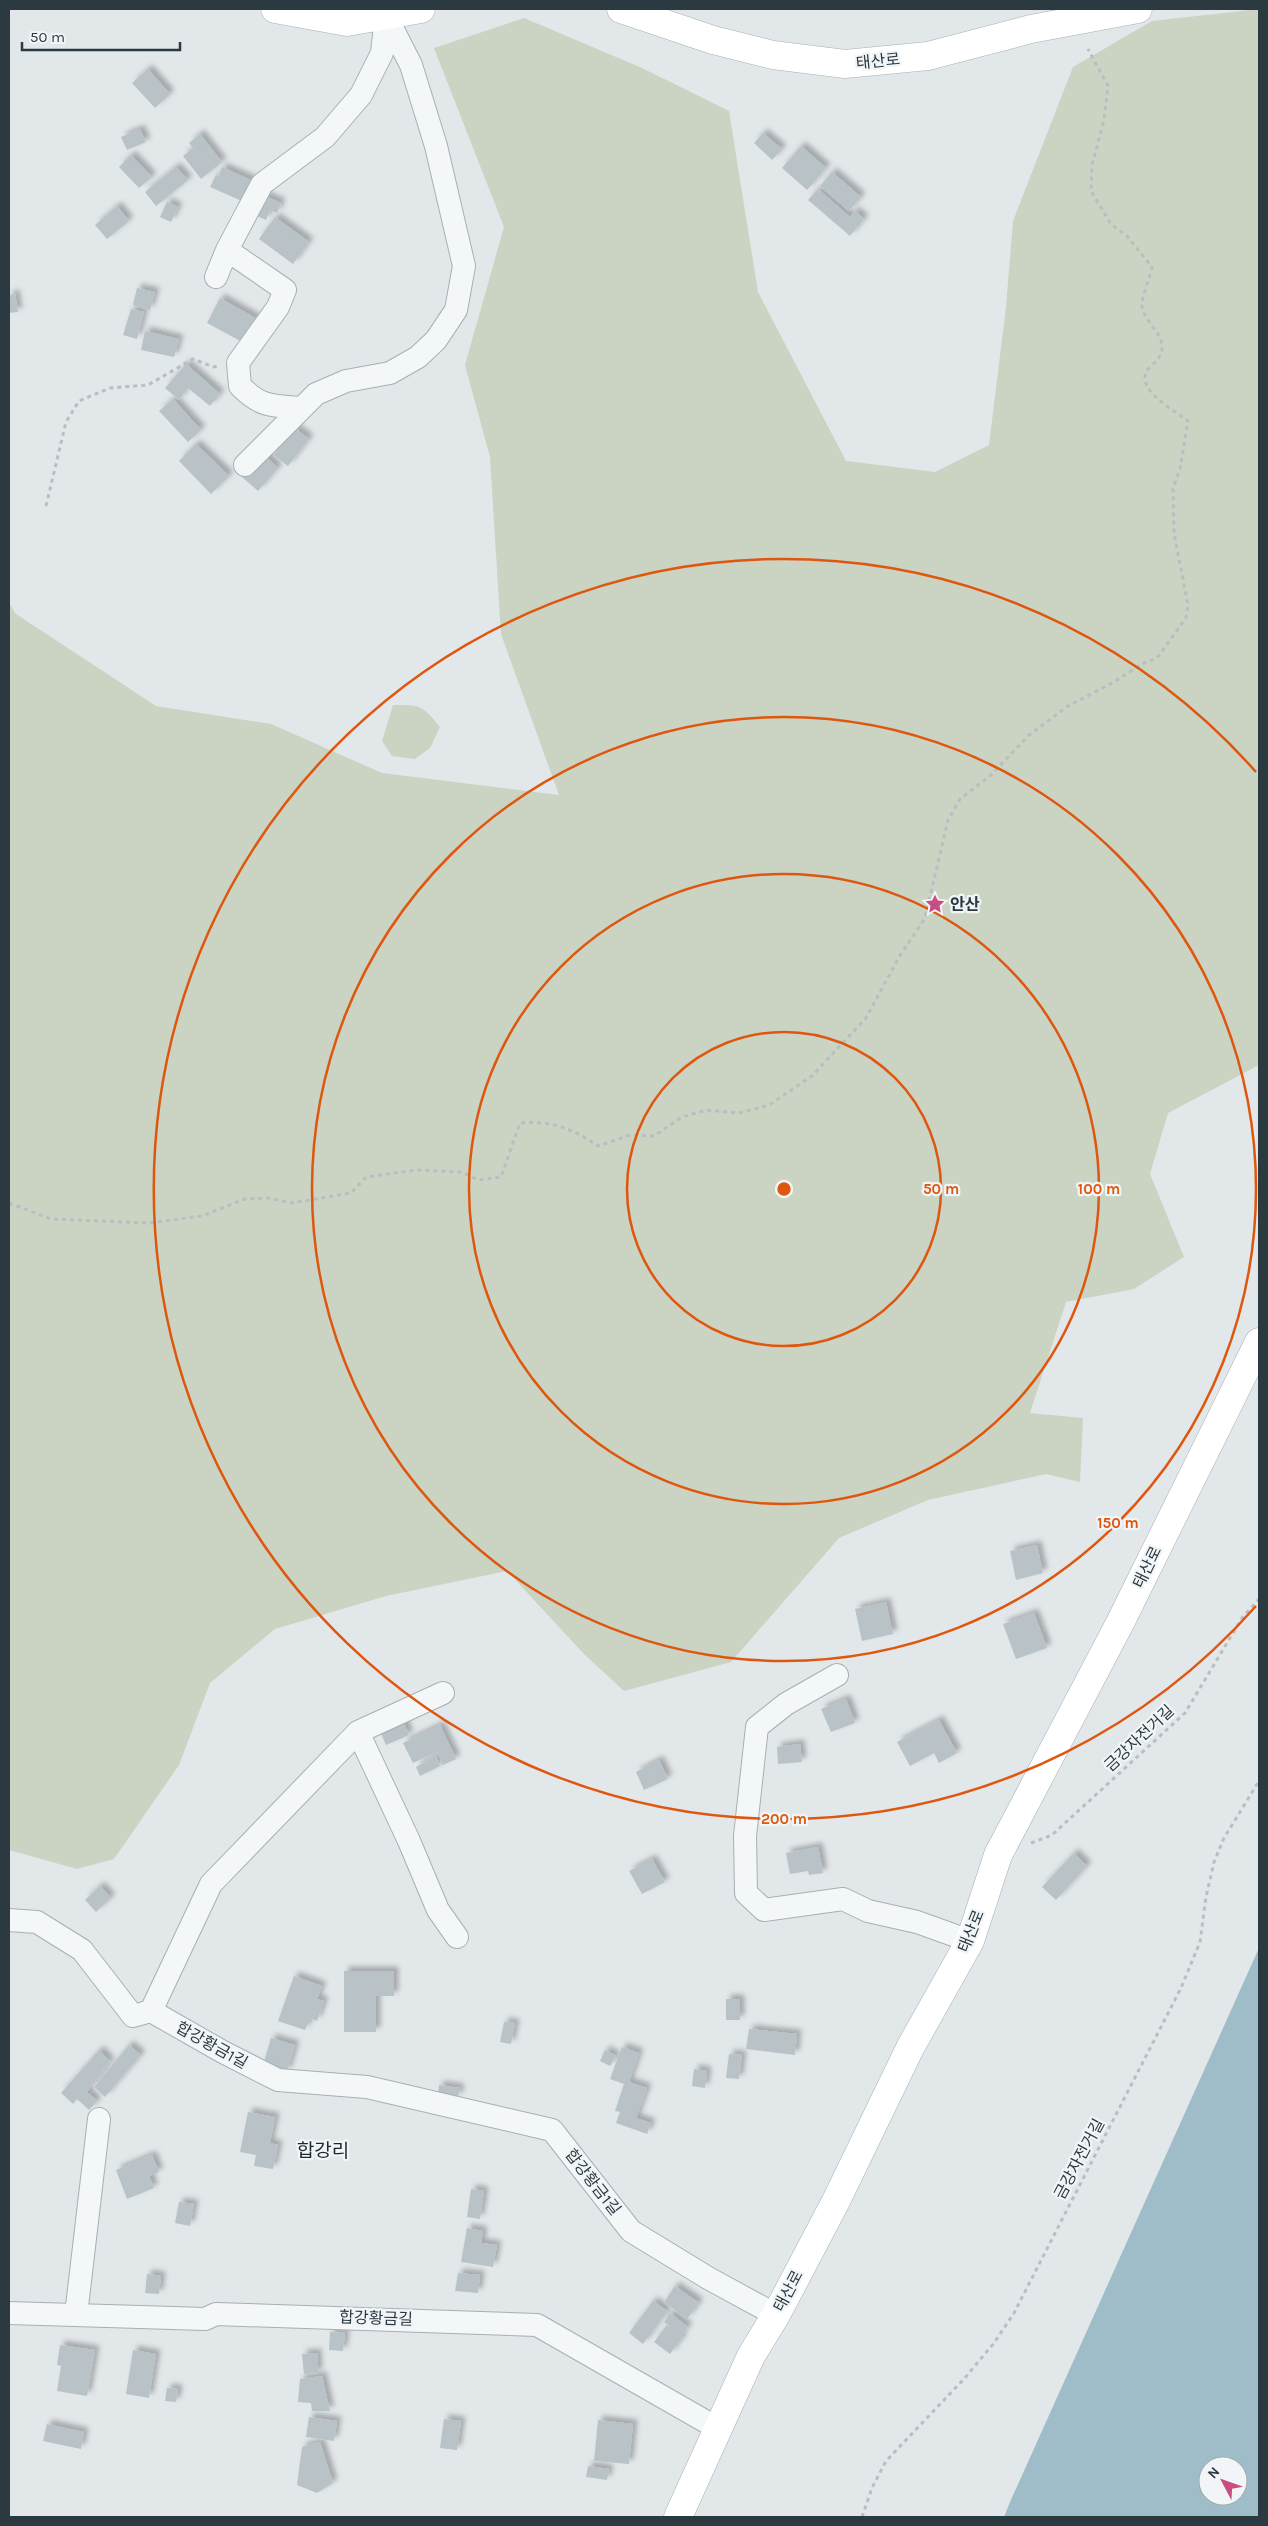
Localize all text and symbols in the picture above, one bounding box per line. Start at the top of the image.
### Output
scale bar [22,20,180,52]
text: 50 m [30,28,65,46]
street label: 태산로 [855,49,901,73]
place icon: 안산 [924,893,946,915]
place label: 안산 [950,895,980,914]
centre of rings [775,1180,793,1198]
text: 50 m [923,1180,959,1198]
text: 100 m [1078,1180,1120,1198]
text: 150 m [1097,1514,1139,1532]
street label: 태산로 [1129,1543,1165,1591]
street label: 금강자전거길 [1100,1701,1178,1775]
text: 200 m [761,1810,807,1828]
street label: 태산로 [954,1907,988,1955]
street label: 합강황금1길 [173,2018,251,2072]
street label: 금강자전거길 [1050,2116,1108,2202]
district label: 합강리 [297,2140,349,2162]
street label: 합강황금1길 [561,2145,625,2219]
street label: 태산로 [769,2267,807,2315]
street label: 합강황금길 [339,2307,413,2329]
north arrow [1198,2456,1248,2506]
text: N [1204,2463,1223,2482]

